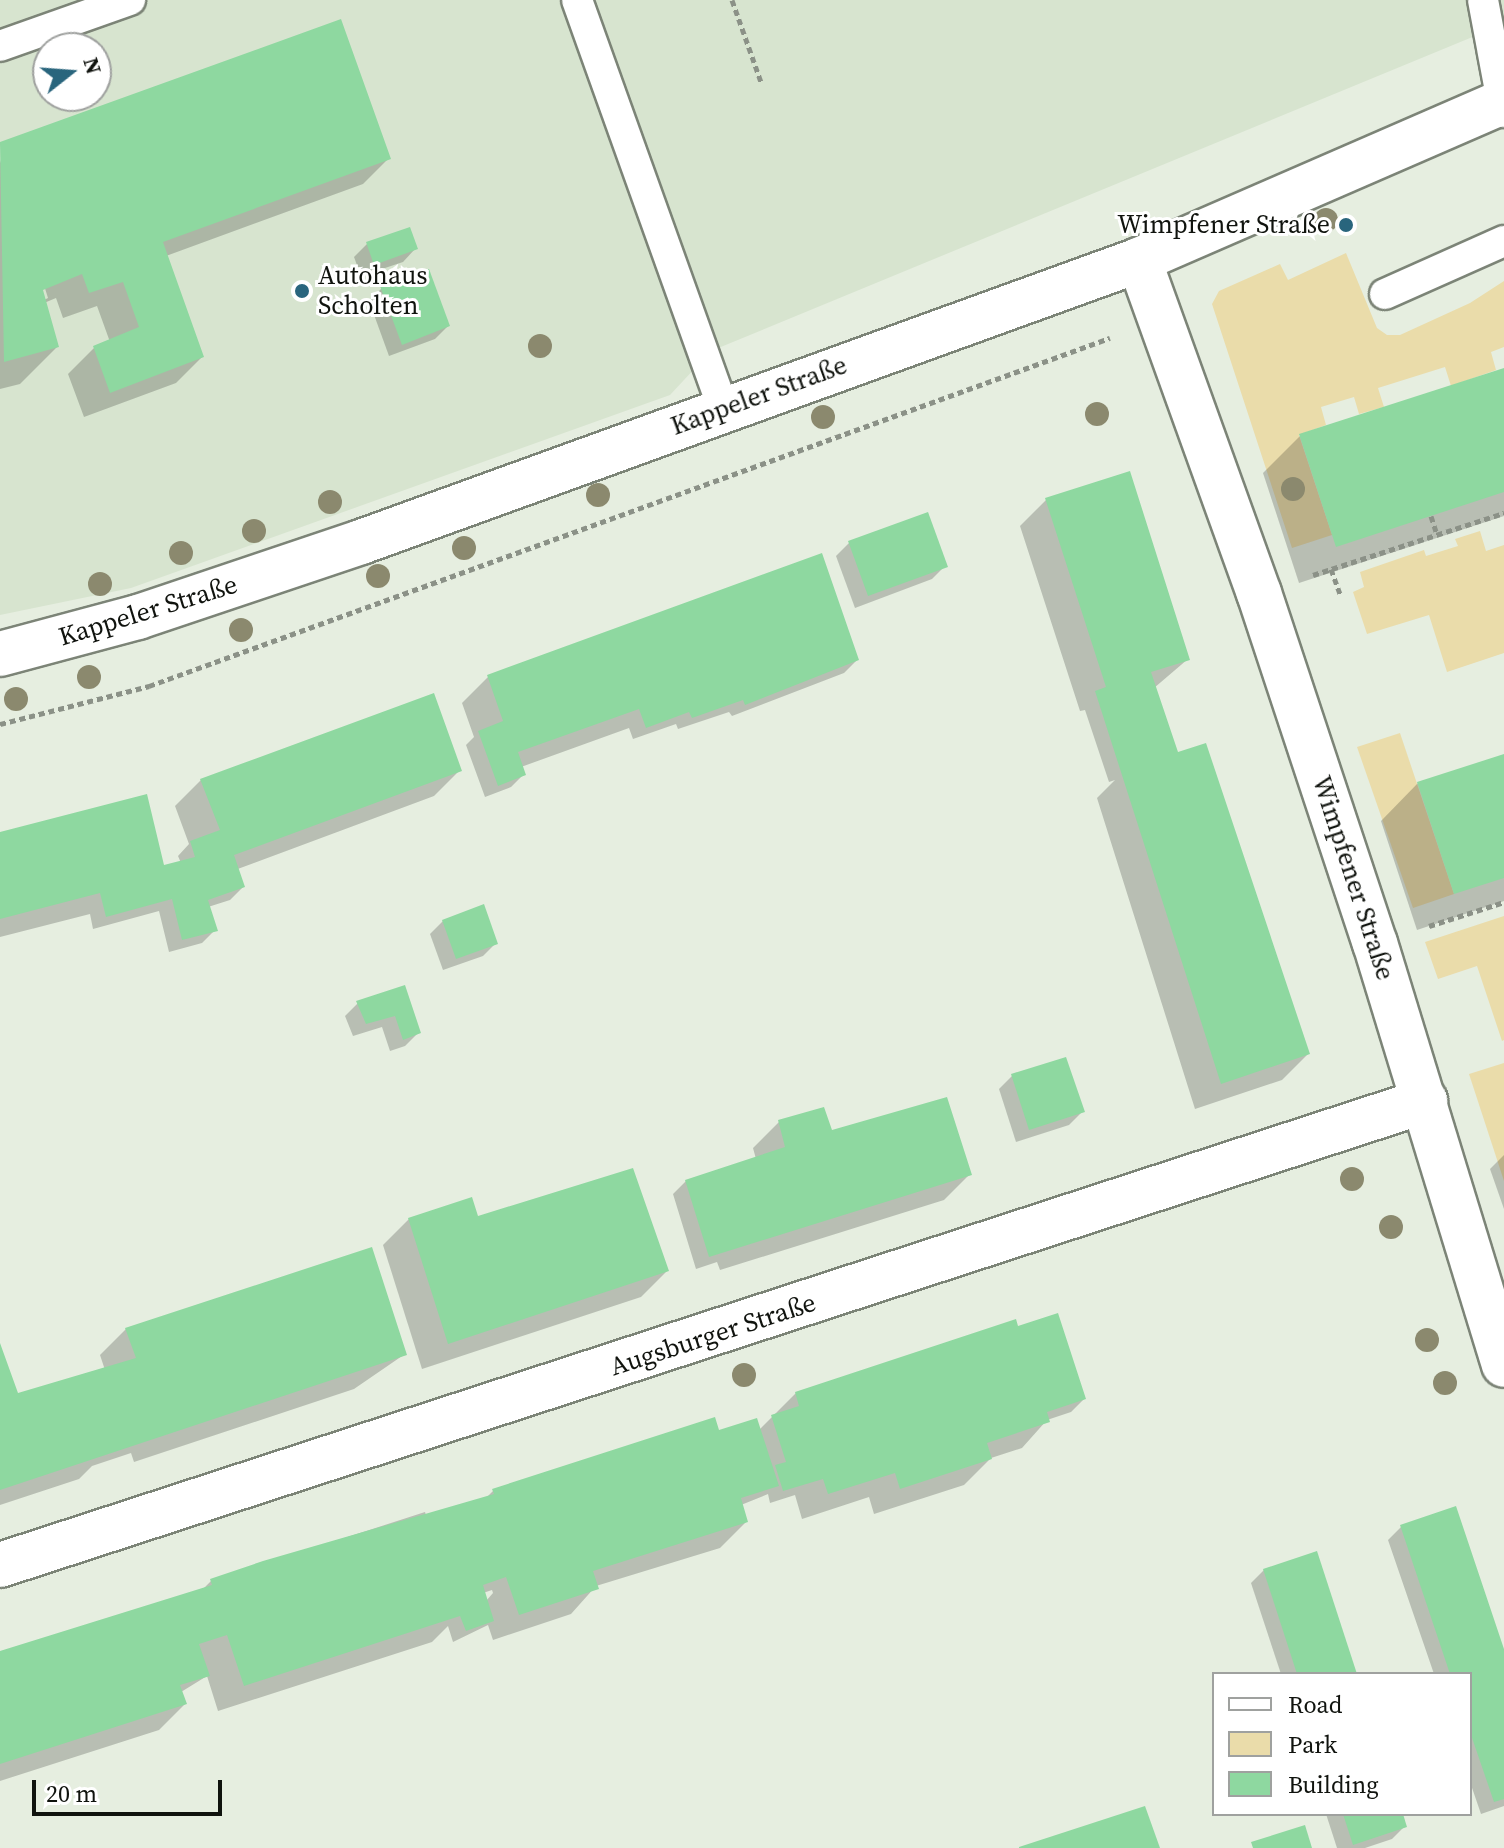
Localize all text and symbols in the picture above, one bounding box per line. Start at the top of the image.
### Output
north arrow [32,32,112,112]
text: N [76,54,110,78]
place label: Wimpfener Straße [1117,209,1330,241]
marker: Wimpfener Straße [1337,216,1355,234]
place label: Autohaus Scholten [318,260,428,322]
marker: Autohaus Scholten [293,282,311,300]
street label: Kappeler Straße [667,350,851,442]
street label: Kappeler Straße [55,569,241,653]
street label: Wimpfener Straße [1305,772,1401,984]
street label: Augsburger Straße [606,1287,820,1383]
legend [1212,1672,1472,1816]
text: Road [1288,1688,1342,1721]
text: Park [1288,1728,1337,1761]
scale bar [36,1764,226,1814]
text: Building [1288,1768,1379,1801]
text: 20 m [46,1777,97,1810]

